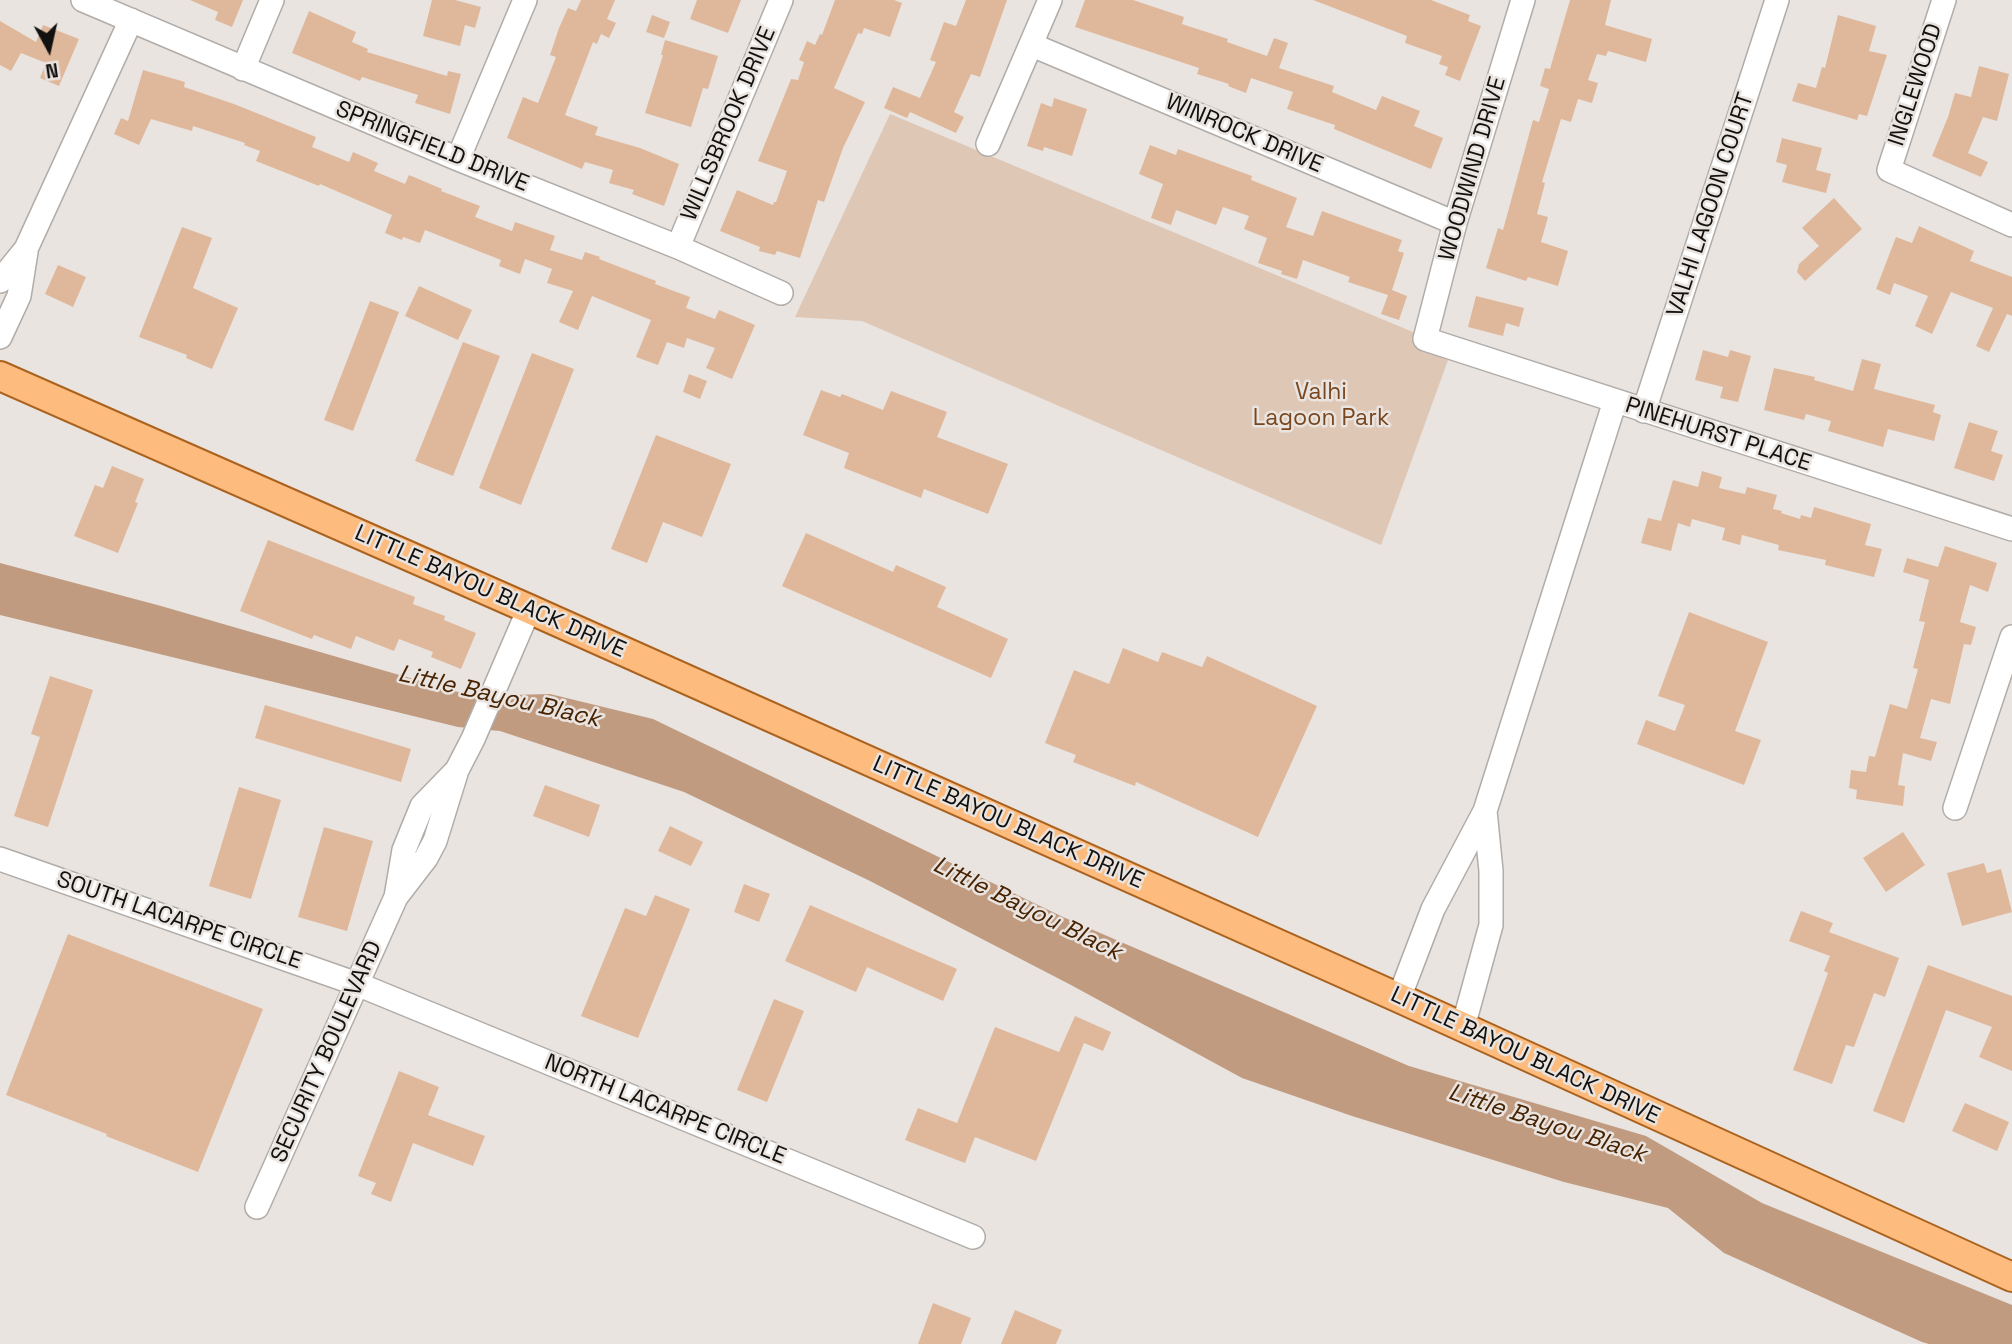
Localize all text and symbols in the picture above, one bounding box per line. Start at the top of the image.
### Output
north arrow [14,14,84,84]
street label: INGLEWOOD [1883,20,1949,150]
street label: WILLSBROOK DRIVE [676,23,782,225]
text: N [44,57,60,84]
street label: WOODWIND DRIVE [1434,74,1512,264]
street label: WINROCK DRIVE [1161,88,1327,180]
street label: VALHI LAGOON COURT [1662,89,1760,321]
street label: SPRINGFIELD DRIVE [331,96,533,198]
park label: Valhi Lagoon Park [1253,379,1389,433]
street label: PINEHURST PLACE [1622,392,1814,478]
street label: LITTLE BAYOU BLACK DRIVE [350,520,630,664]
water label: Little Bayou Black [395,660,603,734]
street label: LITTLE BAYOU BLACK DRIVE [868,751,1148,895]
water label: Little Bayou Black [928,851,1126,967]
street label: SOUTH LACARPE CIRCLE [53,866,305,976]
street label: SECURITY BOULEVARD [266,937,388,1167]
street label: LITTLE BAYOU BLACK DRIVE [1386,981,1664,1131]
street label: NORTH LACARPE CIRCLE [540,1049,790,1171]
water label: Little Bayou Black [1444,1078,1650,1170]

